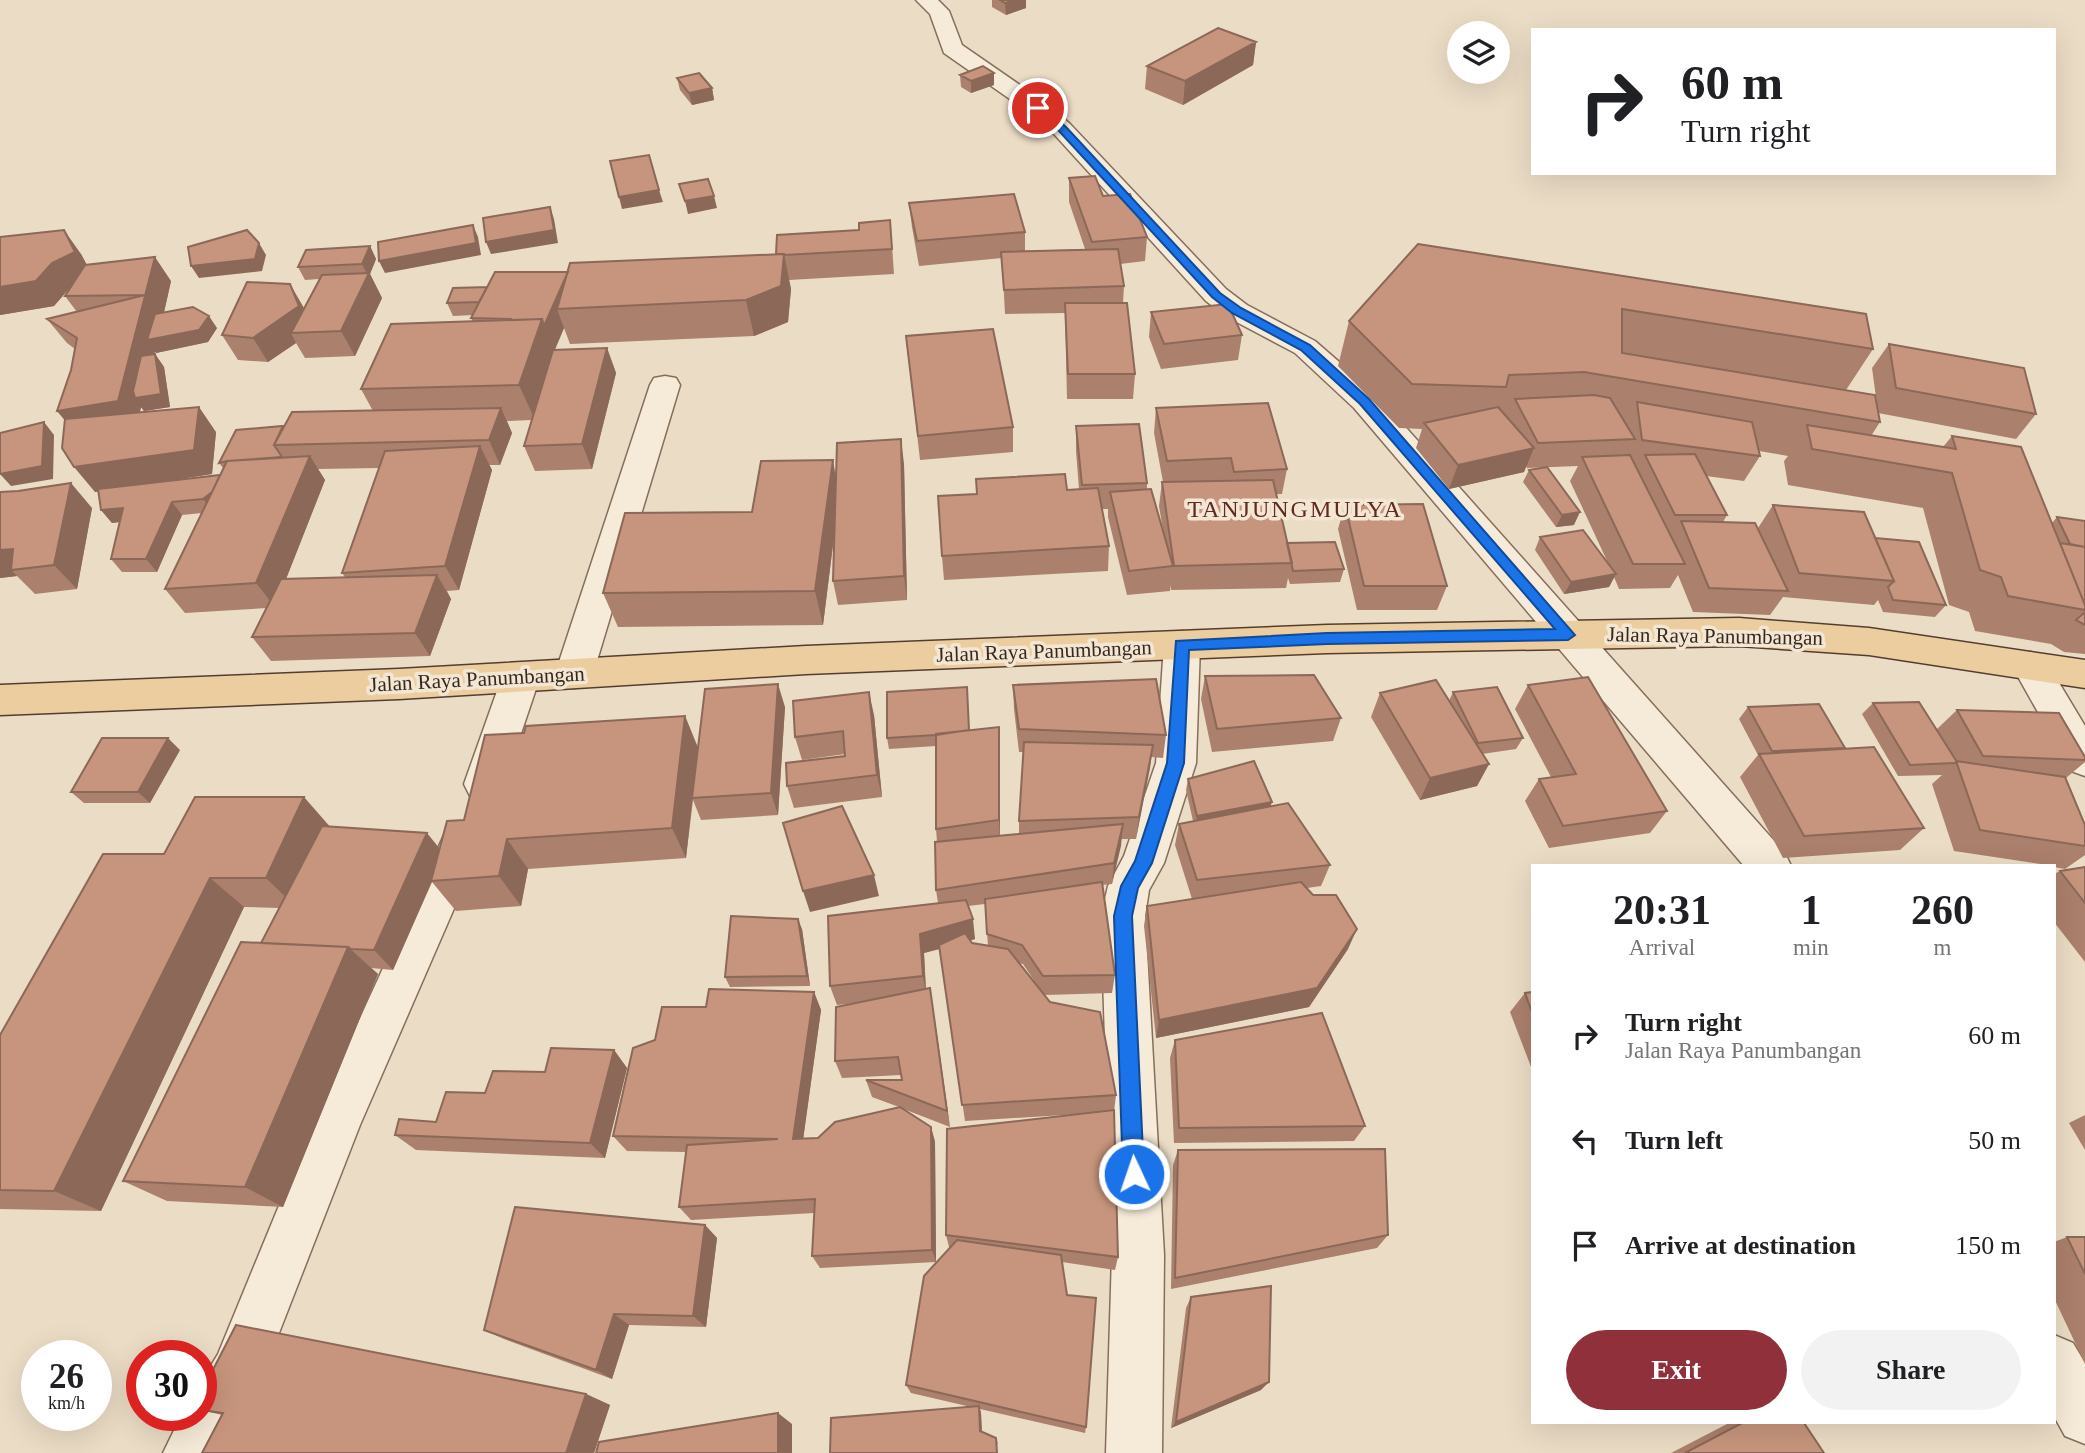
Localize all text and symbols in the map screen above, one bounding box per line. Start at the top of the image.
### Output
map controls [1447,21,1510,84]
button: layers [1447,21,1510,84]
text: 60 m [1681,55,1783,110]
icon: right [1566,56,1657,147]
pin [1008,78,1068,138]
icon: arrive [1019,89,1057,127]
text: Turn right [1681,113,1811,149]
district label: TANJUNGMULYA [1187,496,1403,522]
street label: Jalan Raya Panumbangan [1607,622,1824,650]
street label: Jalan Raya Panumbangan [936,635,1153,667]
street label: Jalan Raya Panumbangan [369,661,586,697]
text: 20:31 [1613,887,1711,933]
text: 1 [1800,887,1821,933]
text: 260 [1911,887,1974,933]
text: Arrival [1629,935,1695,960]
text: min [1793,935,1829,960]
text: m [1933,935,1951,960]
text: Turn right [1625,1008,1742,1037]
icon: right [1566,1017,1604,1055]
text: 60 m [1968,1021,2021,1050]
text: Jalan Raya Panumbangan [1625,1038,1861,1063]
icon: left [1566,1122,1604,1160]
text: Turn left [1625,1126,1723,1155]
text: 50 m [1968,1126,2021,1155]
position arrow [1097,1137,1171,1211]
icon: arrive [1566,1227,1604,1265]
text: Arrive at destination [1625,1231,1856,1260]
text: 150 m [1955,1231,2021,1260]
button: Exit [1566,1330,1787,1410]
button: Share [1801,1330,2021,1410]
speed limit sign: 30 [126,1340,217,1431]
text: 26 [49,1357,84,1396]
text: km/h [48,1393,85,1413]

